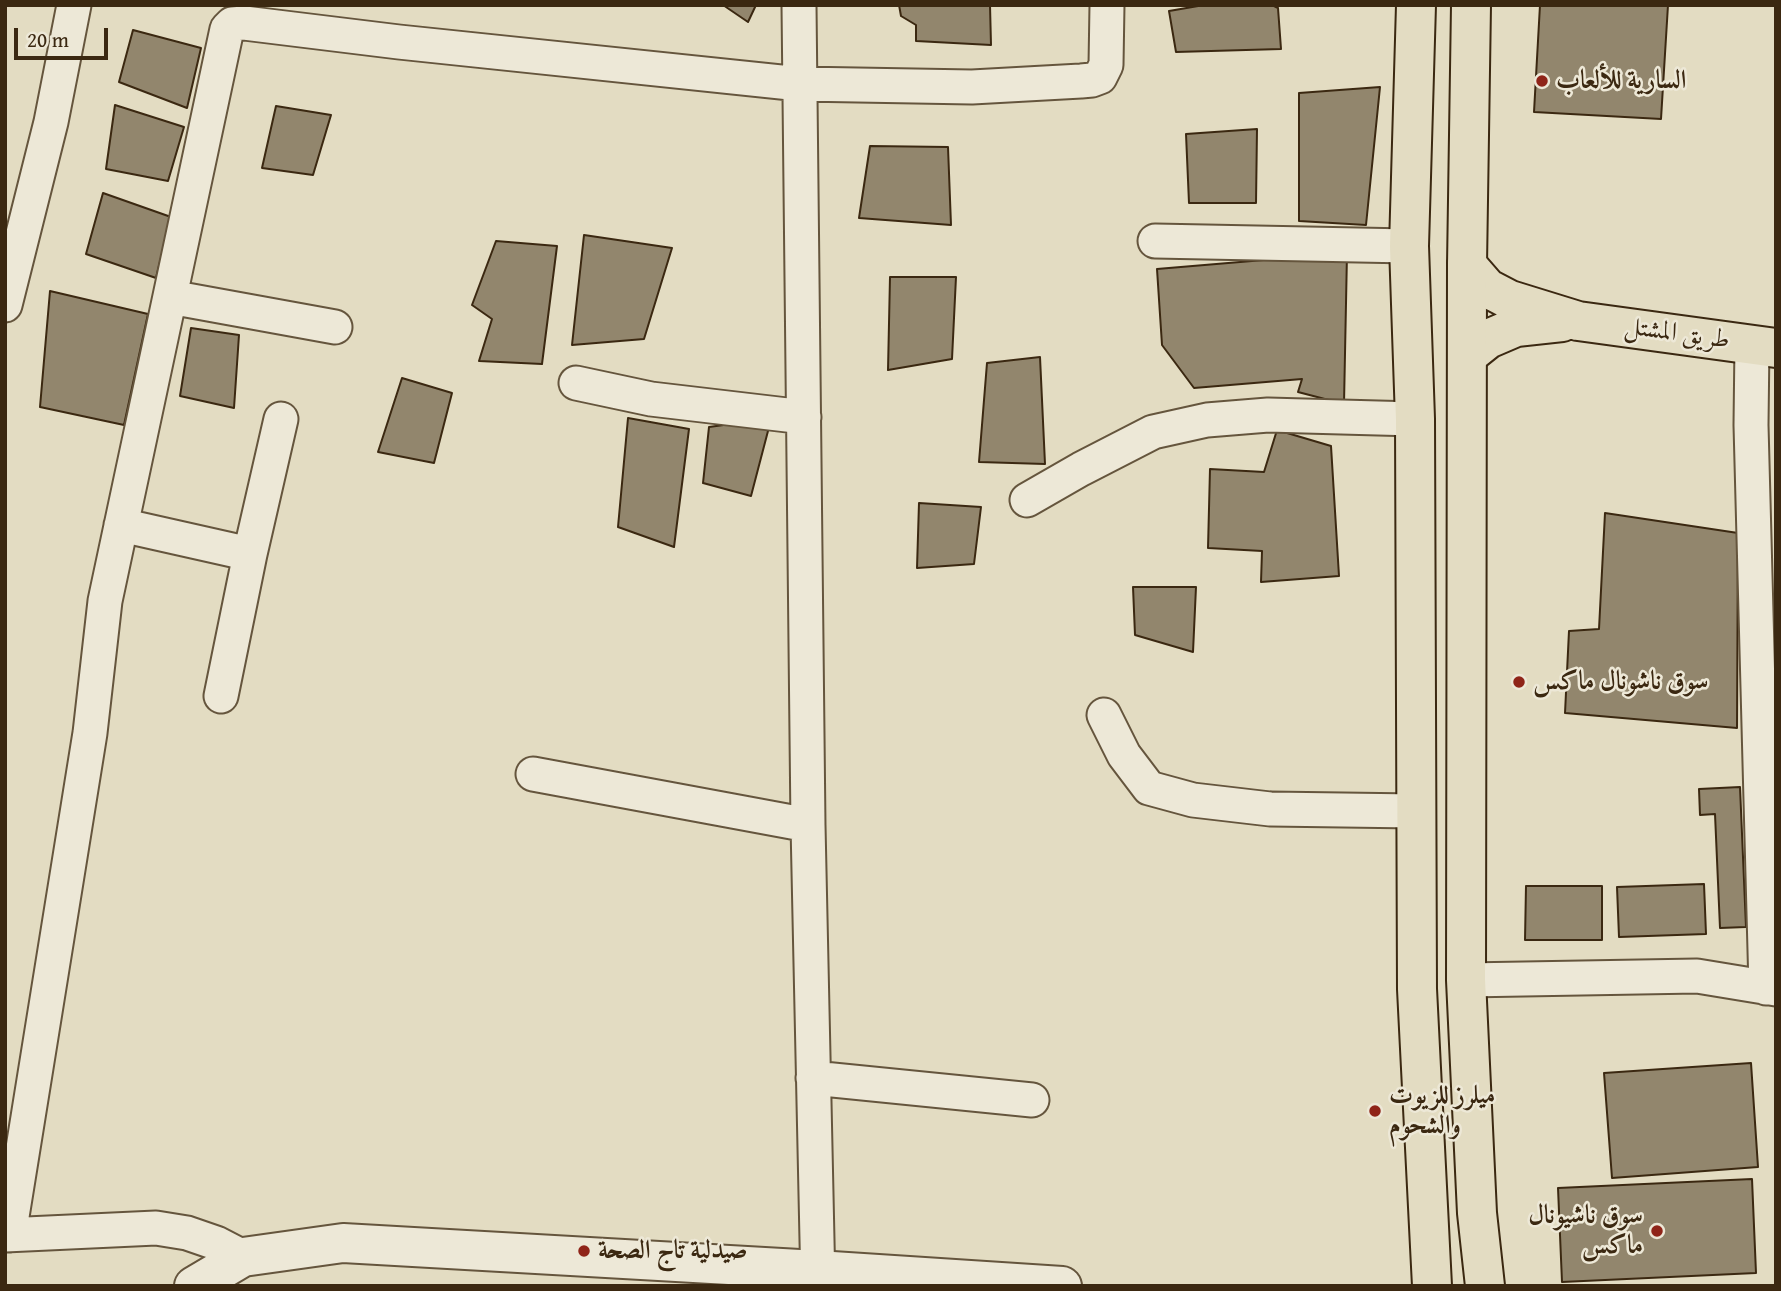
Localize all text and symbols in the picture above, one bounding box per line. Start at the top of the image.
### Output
scale bar [18,14,112,58]
text: 20 m [27,24,69,55]
place label: السارية للألعاب [1556,65,1686,97]
marker: السارية للألعاب [1534,73,1550,89]
street label: طريق المشتل [1622,311,1732,357]
place label: سوق ناشونال ماكس [1533,666,1709,698]
marker: سوق ناشونال ماكس [1511,674,1527,690]
place label: ميلرز للزيوت والشحوم [1389,1080,1495,1142]
marker: ميلرز للزيوت والشحوم [1367,1103,1383,1119]
place label: سوق ناشيونال ماكس [1528,1200,1643,1262]
marker: سوق ناشيونال ماكس [1649,1223,1665,1239]
place label: صيدلية تاج الصحة [598,1235,748,1267]
marker: صيدلية تاج الصحة [576,1243,592,1259]

